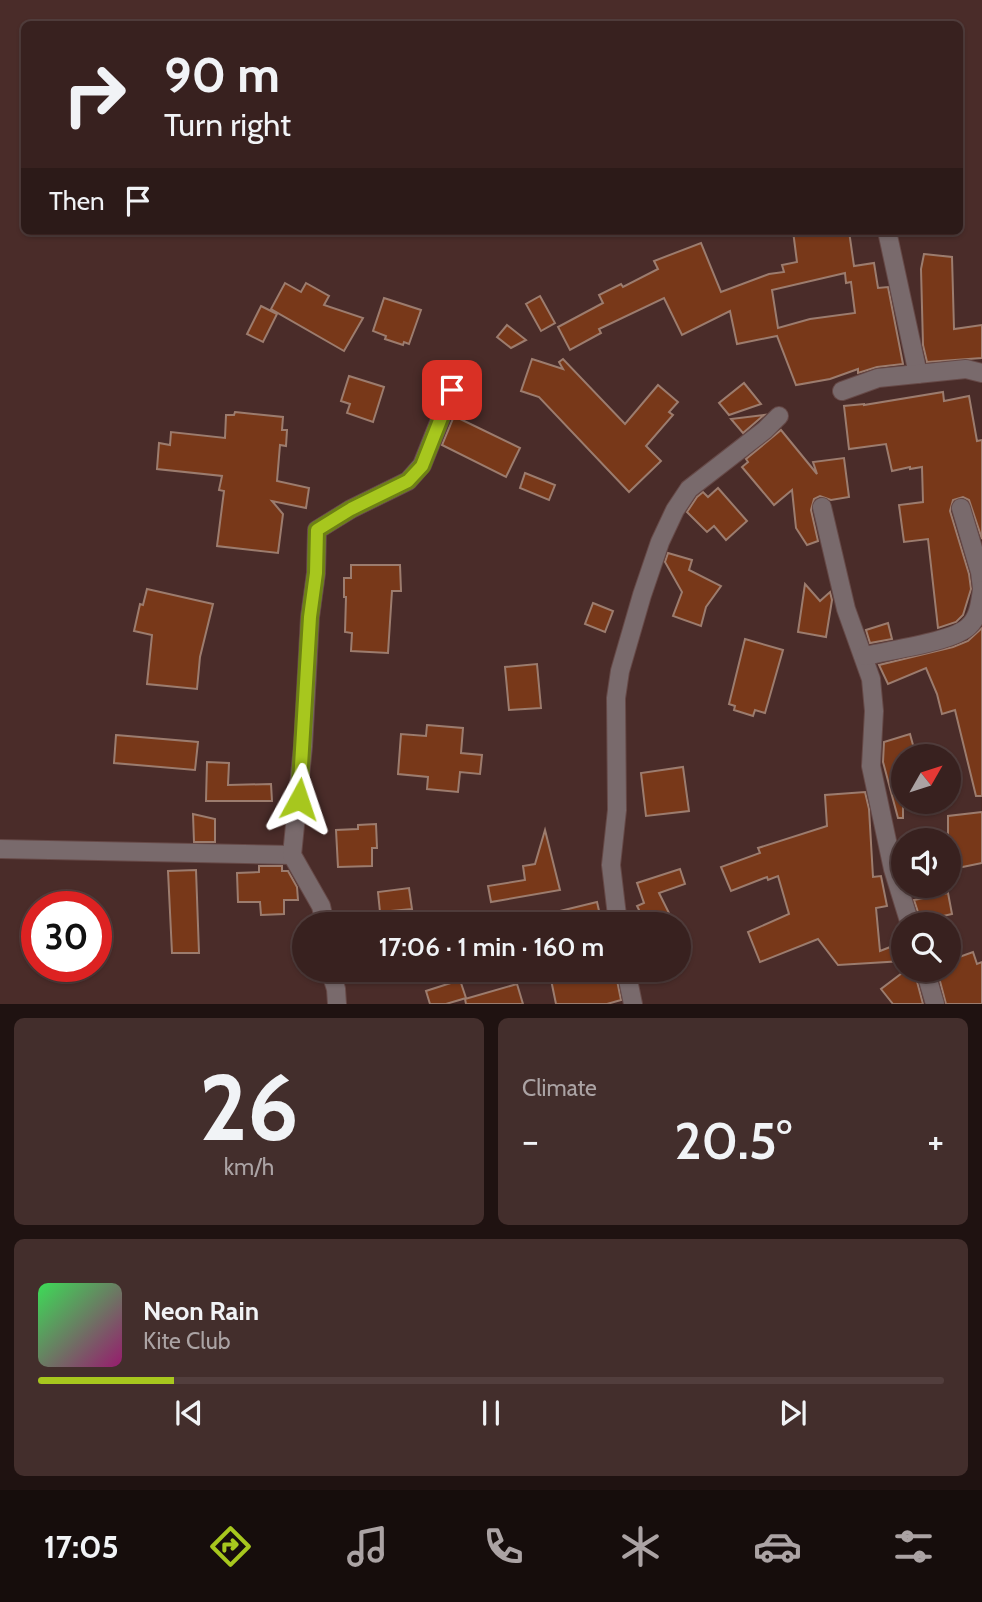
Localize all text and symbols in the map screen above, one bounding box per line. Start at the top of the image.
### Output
text: 90 m [164,45,280,104]
icon: right [49,49,140,140]
text: Turn right [164,105,291,144]
icon: arrive [119,182,157,220]
text: Then [49,185,105,217]
pin [422,360,482,420]
icon: arrive [433,371,471,409]
north arrow [891,744,961,814]
map controls [891,744,961,982]
position arrow [262,762,336,836]
button: sound [891,828,961,898]
speed limit sign: 30 [21,891,112,982]
button: search [891,912,961,982]
text: 17:06 · 1 min · 160 m [379,931,604,963]
text: 26 [199,1052,299,1163]
text: Climate [522,1074,597,1102]
text: 20.5° [674,1109,792,1172]
text: − [522,1117,539,1164]
text: + [927,1117,944,1164]
text: km/h [224,1153,274,1181]
text: Neon Rain [143,1295,259,1327]
text: Kite Club [143,1327,230,1355]
icon: previous [170,1394,208,1432]
icon: pause [472,1394,510,1432]
icon: next [774,1394,812,1432]
icon: directions [206,1522,255,1571]
icon: music [343,1522,392,1571]
icon: phone [479,1522,528,1571]
icon: climate [616,1522,665,1571]
icon: car [753,1522,802,1571]
icon: filters [889,1522,938,1571]
text: 17:05 [44,1527,119,1566]

